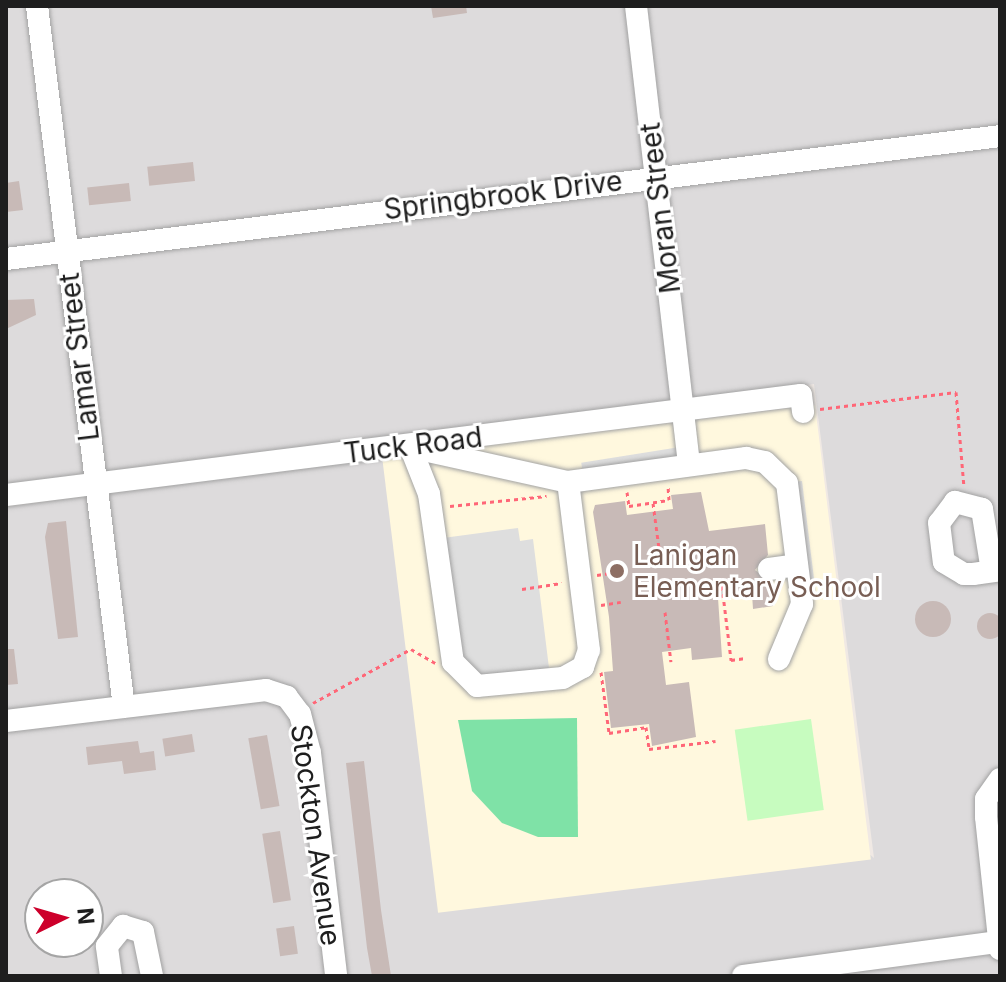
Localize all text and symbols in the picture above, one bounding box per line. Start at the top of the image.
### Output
street label: Moran Street [633,121,687,295]
street label: Springbrook Drive [382,164,624,226]
street label: Lamar Street [52,271,106,443]
street label: Tuck Road [342,420,484,470]
place label: Lanigan Elementary School [633,538,881,604]
marker: Lanigan Elementary School [608,562,626,580]
street label: Stockton Avenue [284,722,348,948]
north arrow [24,878,104,958]
text: N [72,907,100,926]

